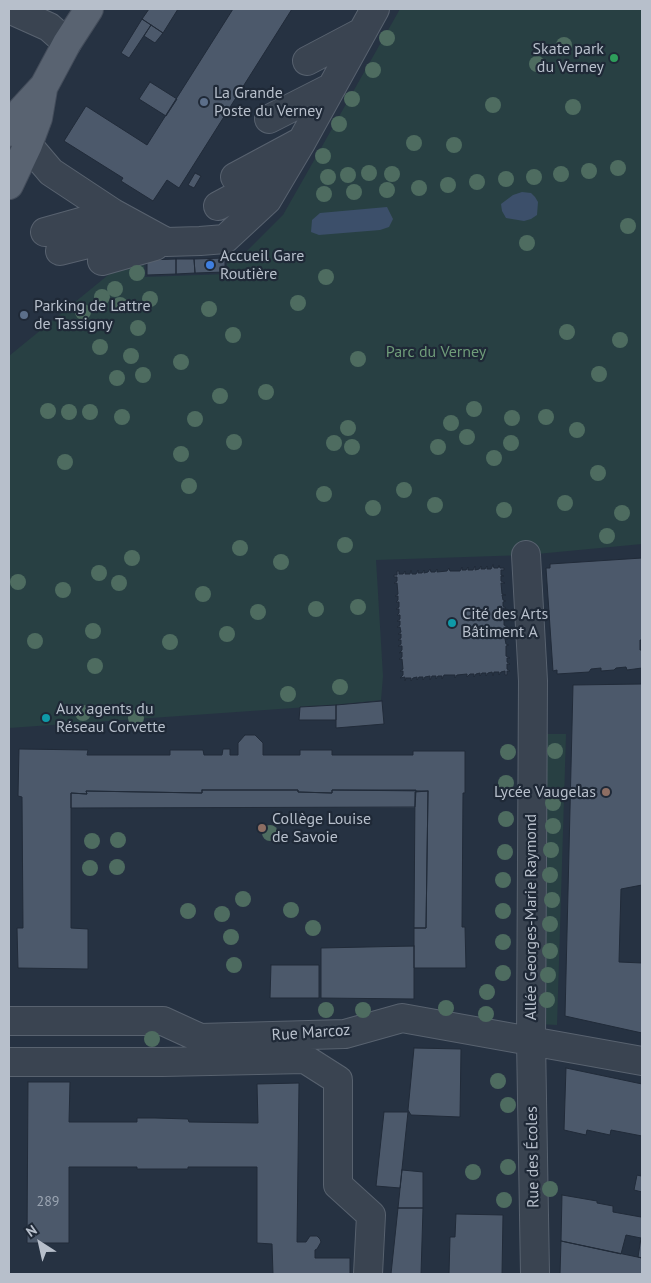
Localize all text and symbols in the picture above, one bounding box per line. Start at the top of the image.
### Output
place label: Skate park du Verney [533,39,604,77]
marker: Skate park du Verney [608,52,620,64]
place label: La Grande Poste du Verney [214,83,323,121]
marker: La Grande Poste du Verney [198,96,210,108]
place label: Accueil Gare Routière [220,246,304,284]
marker: Accueil Gare Routière [204,259,216,271]
place label: Parking de Lattre de Tassigny [34,296,151,334]
marker: Parking de Lattre de Tassigny [18,309,30,321]
park label: Parc du Verney [386,342,486,362]
place label: Cité des Arts Bâtiment A [462,604,548,642]
marker: Cité des Arts Bâtiment A [446,617,458,629]
place label: Aux agents du Réseau Corvette [56,699,166,737]
marker: Aux agents du Réseau Corvette [40,712,52,724]
place label: Lycée Vaugelas [494,782,596,802]
marker: Lycée Vaugelas [600,786,612,798]
place label: Collège Louise de Savoie [272,809,371,847]
street label: Allée Georges-Marie Raymond [521,814,541,1020]
marker: Collège Louise de Savoie [256,822,268,834]
street label: Rue Marcoz [271,1021,351,1045]
street label: Rue des Écoles [523,1106,543,1208]
house number: 289 [37,1194,59,1210]
north arrow [15,1218,65,1268]
text: N [22,1221,40,1241]

